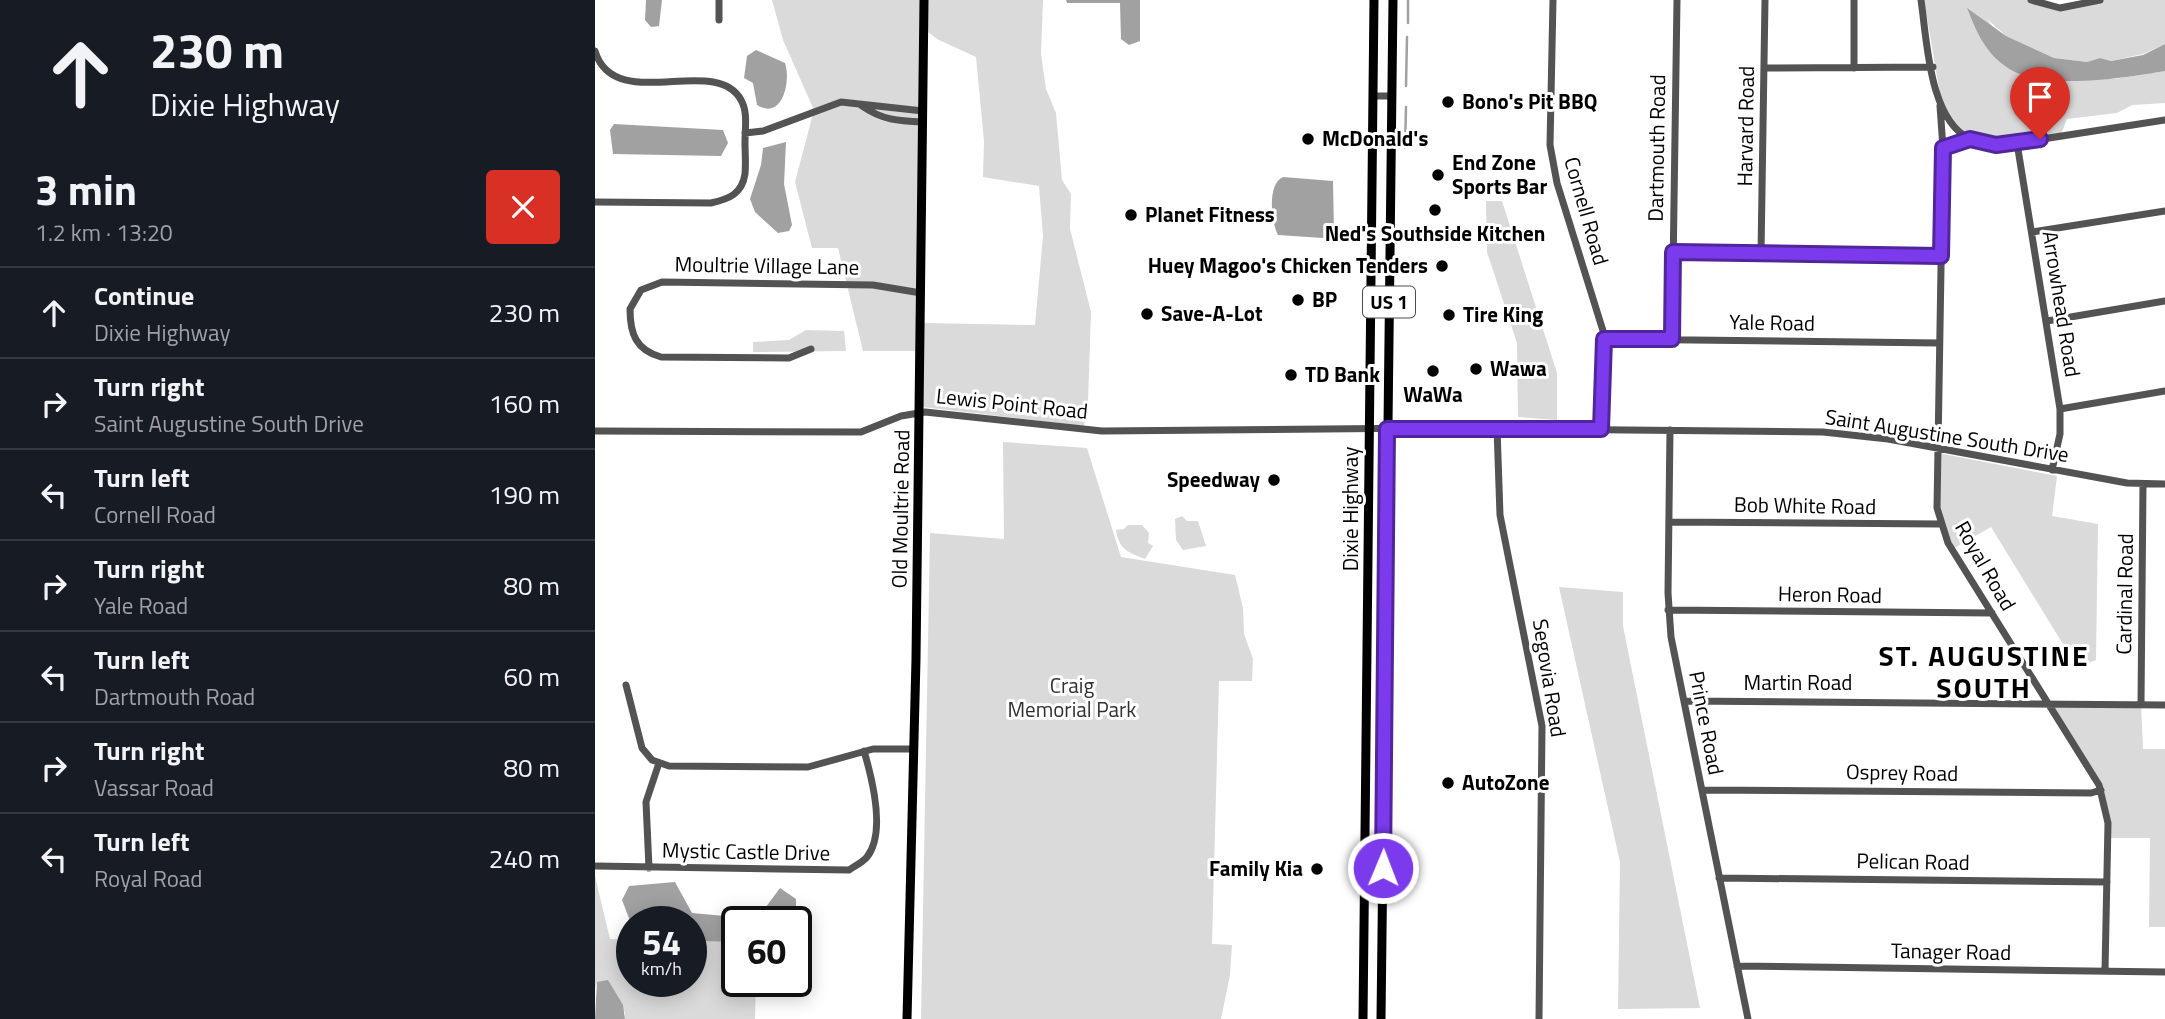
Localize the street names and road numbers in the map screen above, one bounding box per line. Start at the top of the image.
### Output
street label: Harvard Road [1728,65,1762,187]
street label: Dartmouth Road [1639,74,1673,222]
street label: Cornell Road [1556,153,1618,269]
street label: Arrowhead Road [2035,229,2089,379]
street label: Moultrie Village Lane [674,247,860,283]
road number: US 1 [1363,286,1415,318]
street label: Yale Road [1729,305,1815,339]
street label: Lewis Point Road [935,379,1089,427]
street label: Saint Augustine South Drive [1823,400,2071,470]
street label: Old Moultrie Road [883,429,917,589]
street label: Dixie Highway [1334,447,1366,571]
street label: Bob White Road [1734,488,1876,522]
street label: Royal Road [1947,515,2024,616]
street label: Cardinal Road [2107,533,2141,655]
street label: Heron Road [1778,577,1882,611]
street label: Segovia Road [1525,617,1575,739]
street label: Martin Road [1744,666,1852,698]
street label: Prince Road [1681,668,1733,778]
street label: Osprey Road [1846,755,1958,789]
street label: Mystic Castle Drive [662,834,830,868]
street label: Pelican Road [1856,844,1970,878]
street label: Tanager Road [1891,934,2011,968]

